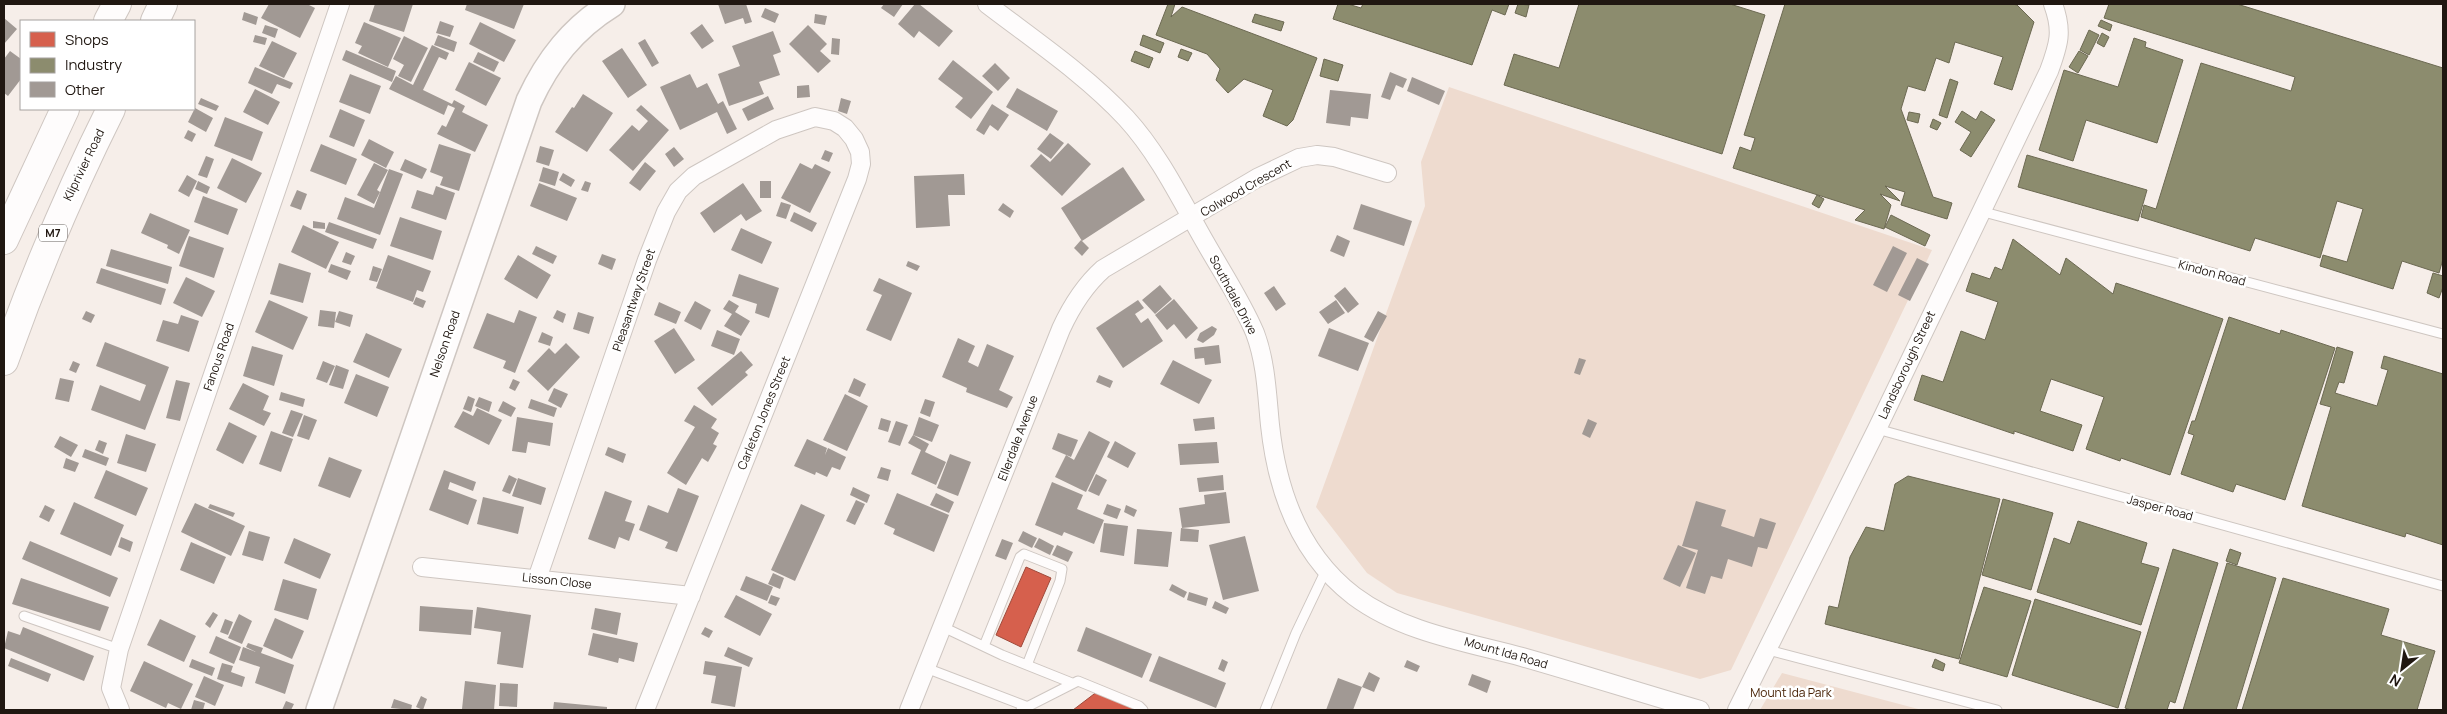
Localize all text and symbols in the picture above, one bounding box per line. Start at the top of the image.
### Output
legend [20,20,195,110]
text: Shops [65,29,109,50]
text: Industry [65,54,122,75]
text: Other [65,79,106,100]
street label: Kliprivier Road [59,126,108,204]
street label: Colwood Crescent [1197,154,1295,221]
road number: M7 [39,224,67,242]
street label: Pleasantway Street [608,246,659,354]
street label: Southdale Drive [1205,252,1262,337]
street label: Kindon Road [2177,255,2248,290]
street label: Nelson Road [425,308,464,379]
street label: Landsborough Street [1874,308,1939,422]
street label: Fanous Road [199,321,238,393]
street label: Carleton Jones Street [733,353,794,472]
street label: Ellerdale Avenue [993,392,1042,483]
street label: Jasper Road [2125,491,2195,525]
street label: Lisson Close [521,568,593,593]
street label: Mount Ida Road [1462,632,1550,673]
north arrow [2377,644,2427,694]
text: N [2386,670,2404,691]
park label: Mount Ida Park [1750,684,1833,701]

